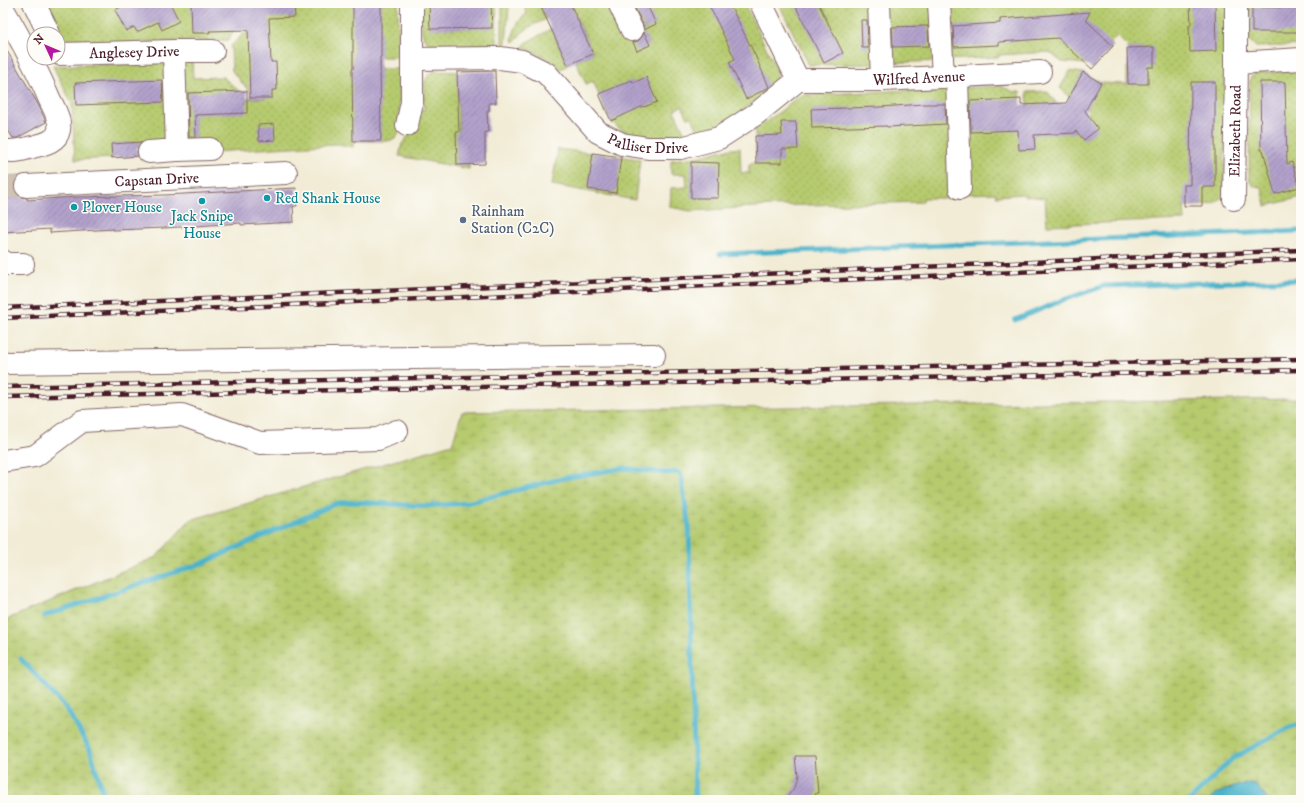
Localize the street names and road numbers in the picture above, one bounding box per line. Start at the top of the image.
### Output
street label: Anglesey Drive [89,42,180,63]
street label: Wilfred Avenue [872,67,966,90]
street label: Elizabeth Road [1225,84,1246,177]
street label: Palliser Drive [604,129,690,158]
street label: Capstan Drive [114,168,200,192]

